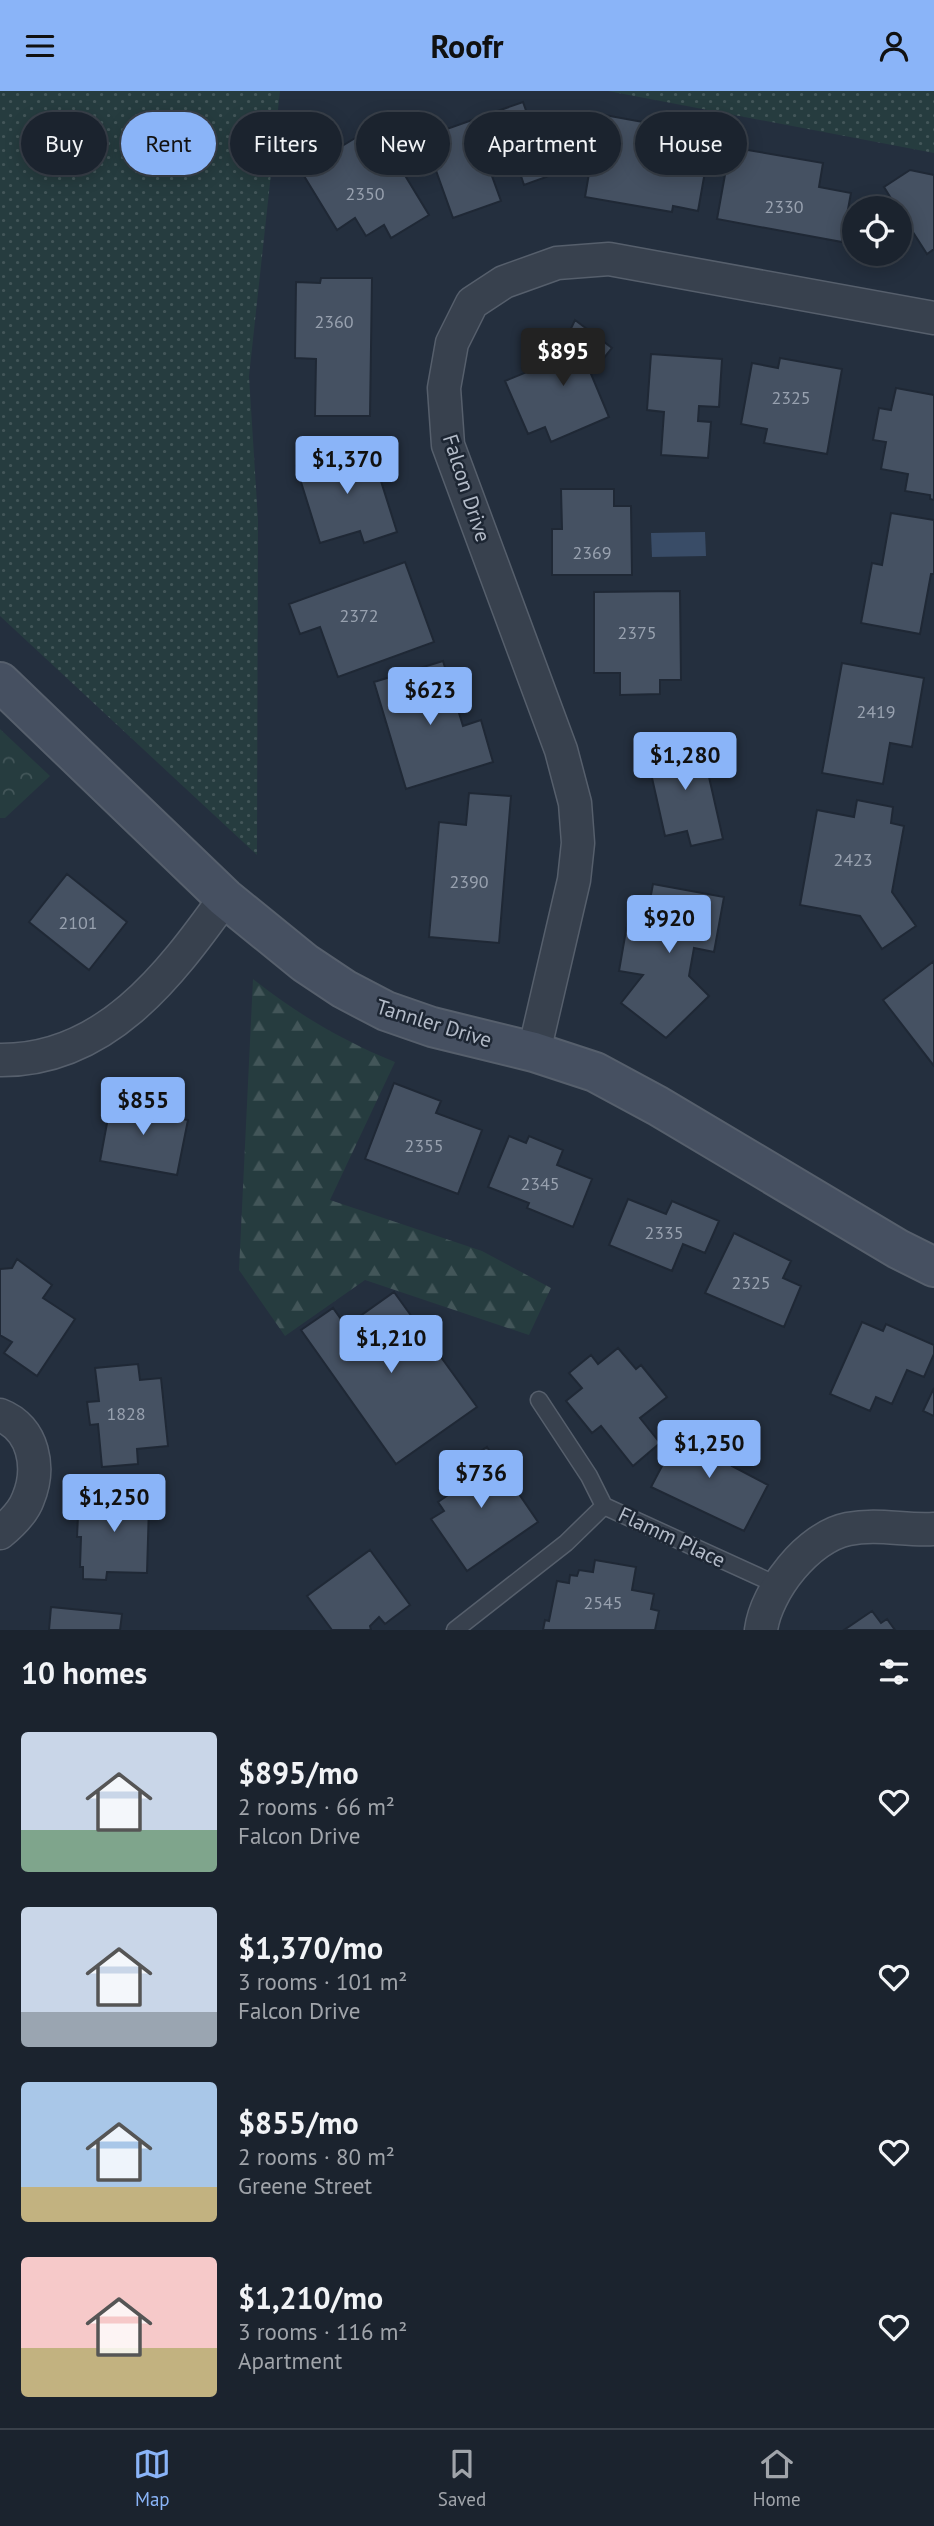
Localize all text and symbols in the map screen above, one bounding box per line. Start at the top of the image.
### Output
text: Roofr [430,25,504,67]
icon: menu [21,27,59,65]
icon: person [875,27,913,65]
chip: Buy [21,112,107,175]
chip: Rent [121,112,216,175]
chip: Filters [230,112,342,175]
chip: New [356,112,450,175]
chip: Apartment [464,112,621,175]
chip: House [635,112,747,175]
house number: 2350 [345,182,385,205]
house number: 2330 [764,195,804,218]
map controls [842,196,912,266]
button: locate [842,196,912,266]
house number: 2360 [314,310,354,333]
pin: $895 [522,329,604,388]
text: $895 [537,336,589,365]
house number: 2325 [771,386,811,409]
street label: Falcon Drive [437,431,497,545]
pin: $1,370 [290,437,404,496]
text: $1,370 [311,444,383,473]
house number: 2369 [572,541,612,564]
house number: 2372 [339,604,379,627]
house number: 2375 [617,621,657,644]
pin: $623 [389,667,471,727]
text: $623 [404,675,456,704]
house number: 2419 [856,700,896,723]
pin: $1,280 [628,733,742,792]
text: $1,280 [649,740,721,769]
house number: 2423 [833,848,873,871]
house number: 2390 [449,870,489,893]
pin: $920 [628,895,710,955]
text: $920 [643,903,695,932]
house number: 2101 [58,911,98,934]
street label: Tannler Drive [373,993,495,1053]
pin: $855 [102,1077,184,1137]
text: $855 [117,1085,169,1114]
house number: 2355 [404,1134,444,1157]
house number: 2345 [520,1172,560,1195]
house number: 2335 [644,1221,684,1244]
house number: 2325 [731,1271,771,1294]
pin: $1,210 [334,1315,448,1375]
text: $1,210 [355,1323,427,1352]
house number: 1828 [106,1402,146,1425]
pin: $1,250 [652,1421,766,1480]
text: $1,250 [673,1428,745,1457]
pin: $736 [440,1451,522,1510]
text: $736 [455,1458,507,1487]
pin: $1,250 [57,1475,171,1534]
text: $1,250 [78,1482,150,1511]
street label: Flamm Place [614,1500,730,1574]
house number: 2545 [583,1591,623,1614]
text: 10 homes [21,1653,147,1692]
icon: filters [875,1653,913,1691]
text: $895/mo [238,1753,359,1792]
icon: home [77,1760,161,1844]
icon: heart [875,1783,913,1821]
text: 2 rooms · 66 m² [238,1792,395,1821]
text: Falcon Drive [238,1821,360,1850]
text: $1,370/mo [238,1928,383,1967]
icon: home [77,1935,161,2019]
icon: heart [875,1958,913,1996]
text: 3 rooms · 101 m² [238,1967,407,1996]
text: Falcon Drive [238,1996,360,2025]
text: $855/mo [238,2103,359,2142]
icon: home [77,2110,161,2194]
icon: heart [875,2133,913,2171]
text: 2 rooms · 80 m² [238,2142,395,2171]
text: Greene Street [238,2171,372,2200]
text: $1,210/mo [238,2278,383,2317]
icon: home [77,2285,161,2369]
icon: heart [875,2308,913,2346]
text: 3 rooms · 116 m² [238,2317,407,2346]
text: Apartment [238,2346,342,2375]
tab: Map [133,2445,171,2511]
tab: Saved [438,2445,486,2511]
tab: Home [753,2445,801,2511]

